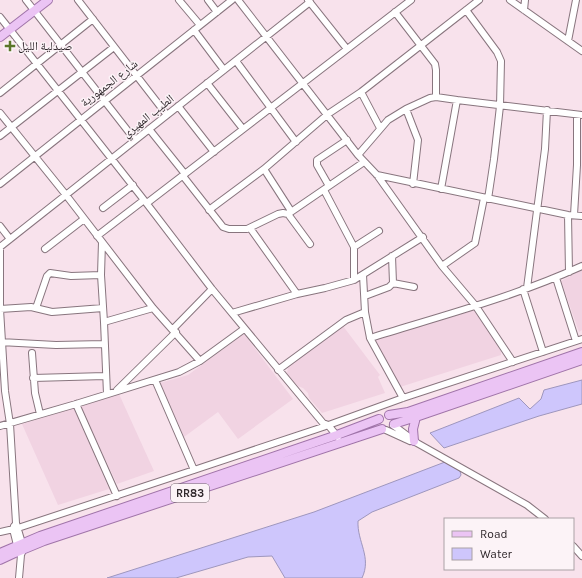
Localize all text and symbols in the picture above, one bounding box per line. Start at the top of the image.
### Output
place label: صيدلية الليل [18,39,72,53]
marker: صيدلية الليل [5,41,15,51]
street label: شارع الجمهورية [78,56,141,110]
street label: الطيب المهيري [119,91,179,143]
road number: RR83 [171,484,209,502]
legend [444,518,574,570]
text: Road [480,527,508,541]
text: Water [480,547,513,561]

